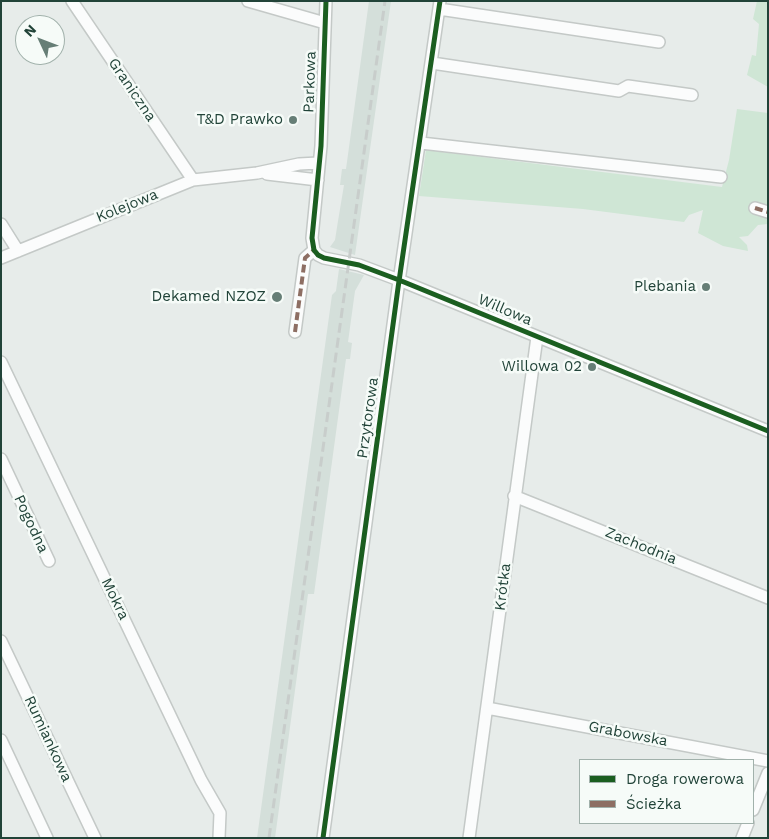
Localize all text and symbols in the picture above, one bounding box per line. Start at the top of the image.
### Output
north arrow [15,15,65,65]
text: N [20,21,39,40]
street label: Parkowa [300,51,320,113]
street label: Graniczna [104,55,160,125]
place label: T&D Prawko [196,111,283,129]
marker: T&D Prawko [287,114,299,126]
street label: Kolejowa [93,185,161,227]
place label: Plebania [634,278,696,296]
marker: Plebania [700,281,712,293]
place label: Dekamed NZOZ [151,288,266,306]
marker: Dekamed NZOZ [270,290,284,304]
street label: Willowa [475,291,535,329]
place label: Willowa 02 [502,358,582,376]
marker: Willowa 02 [586,361,598,373]
street label: Przytorowa [353,376,383,460]
street label: Pogodna [10,492,52,556]
street label: Zachodnia [602,523,680,569]
street label: Krótka [491,562,515,612]
street label: Mokra [97,575,133,623]
street label: Rumiankowa [20,693,76,785]
street label: Grabowska [587,717,669,751]
legend [579,759,754,824]
text: Droga rowerowa [626,770,744,788]
text: Ścieżka [626,795,682,813]

